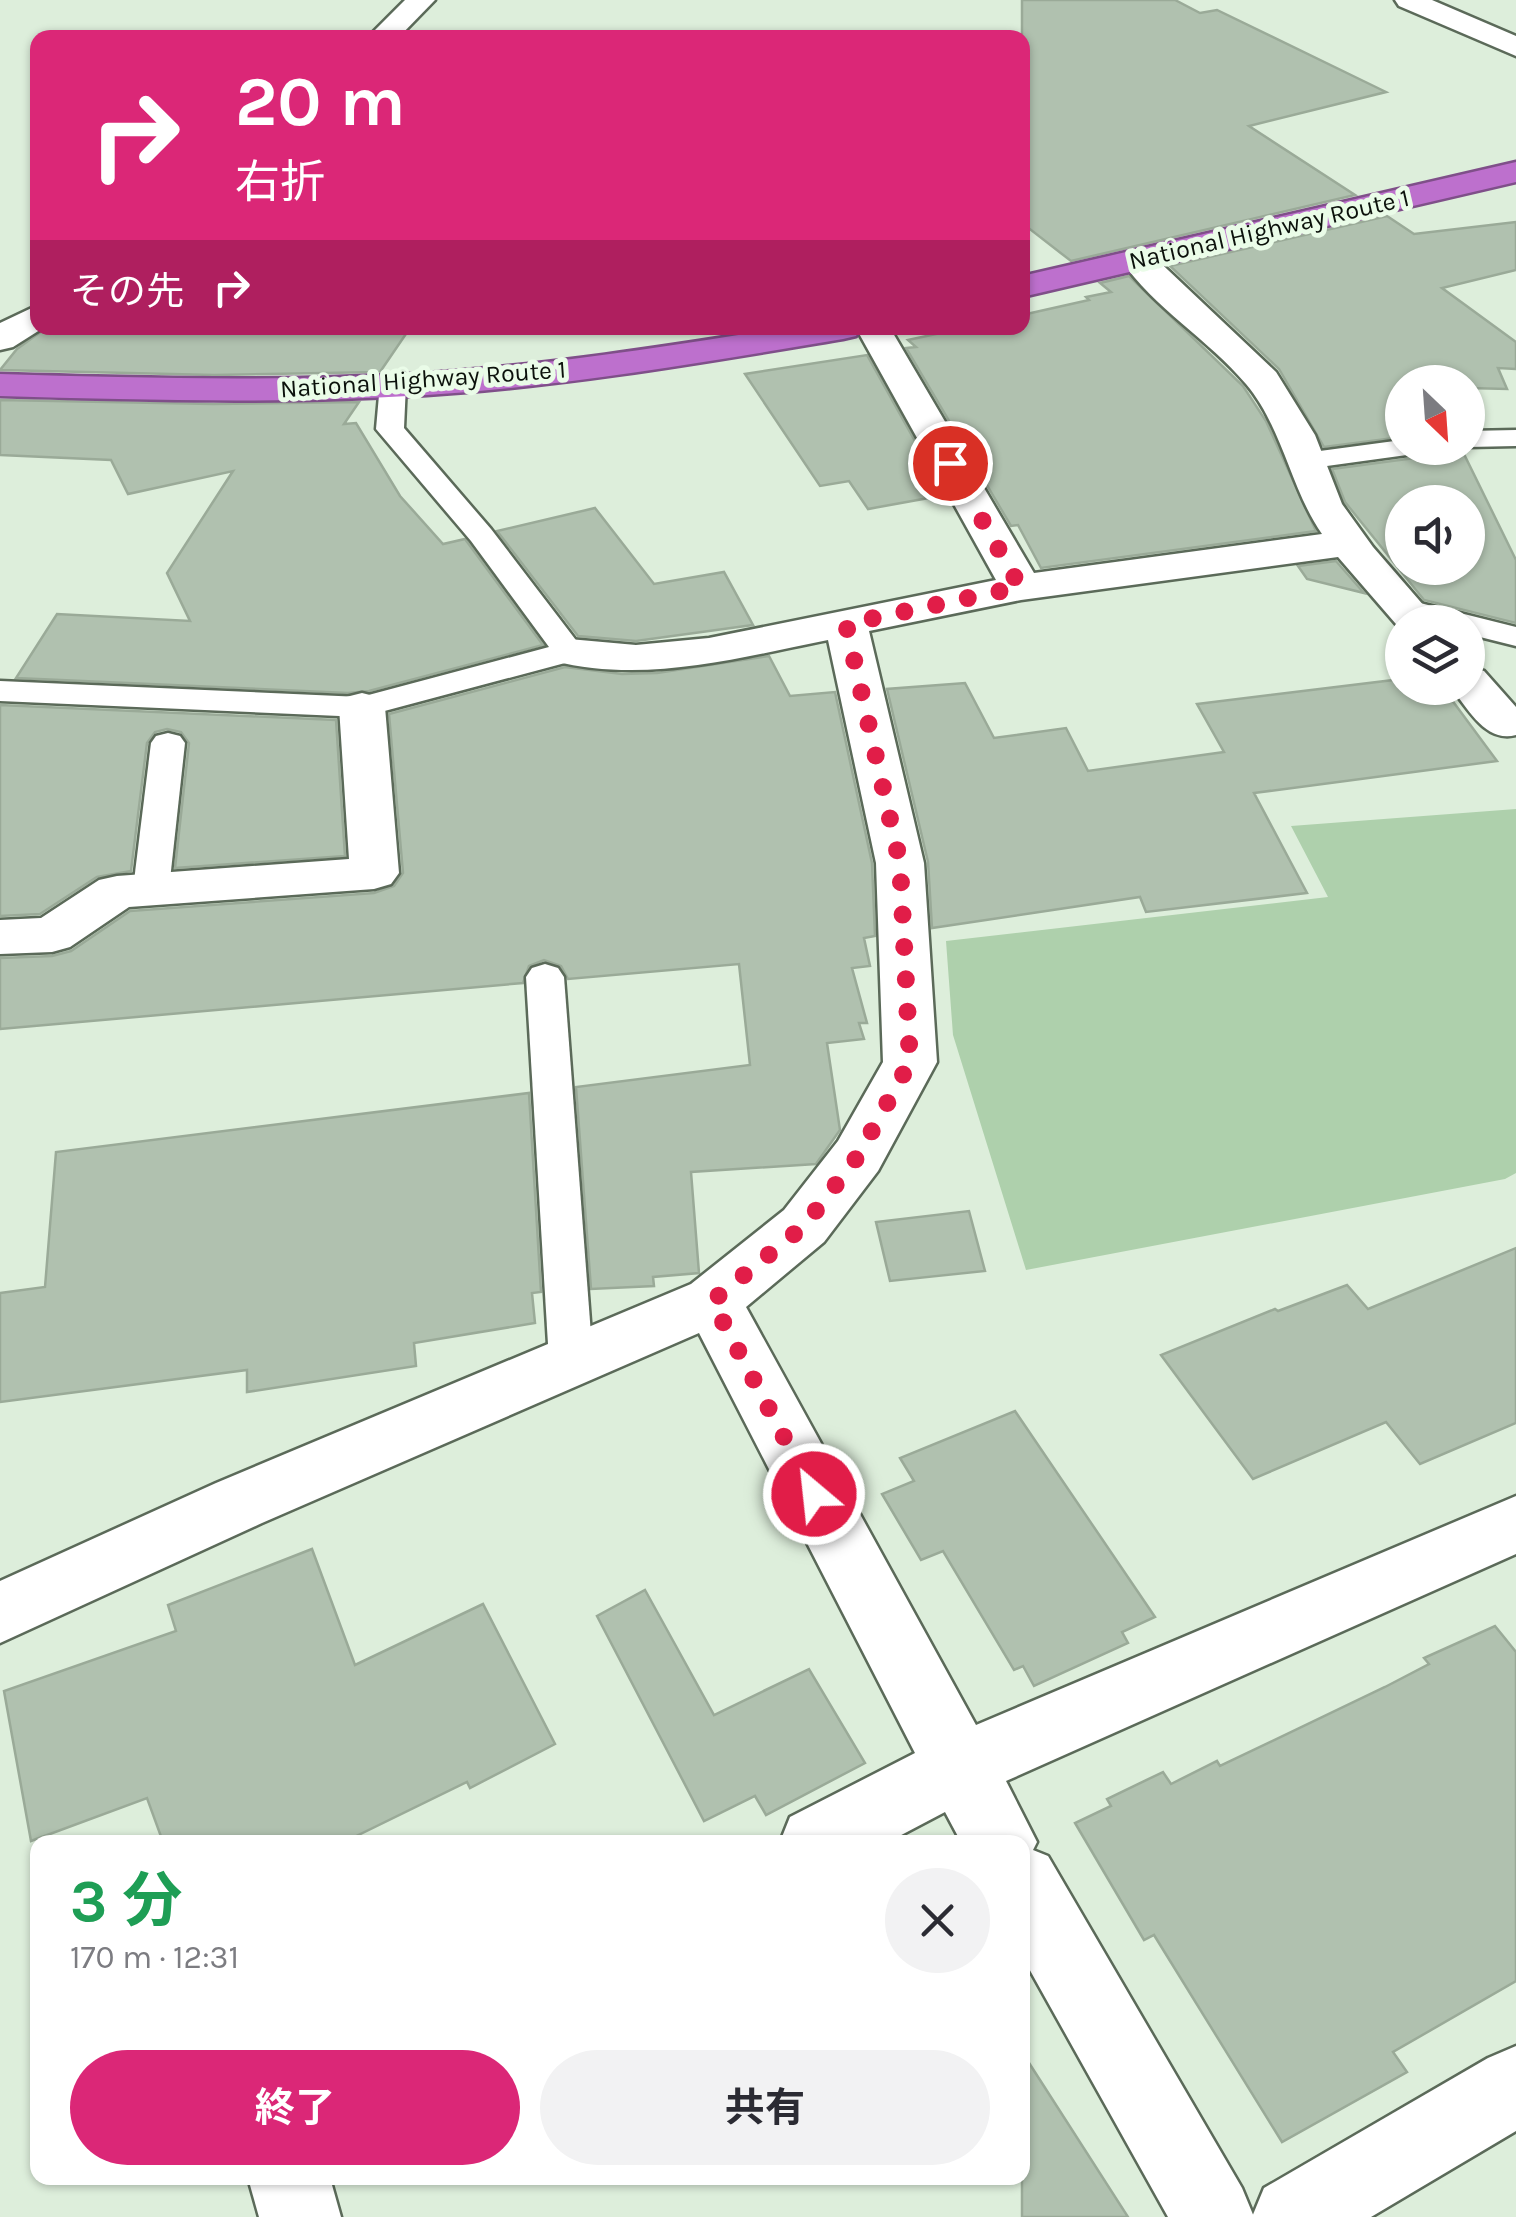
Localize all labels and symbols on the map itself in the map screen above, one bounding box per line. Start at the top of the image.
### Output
street label: National Highway Route 1 [1126,183,1412,275]
street label: National Highway Route 1 [279,355,567,403]
north arrow [1385,365,1485,465]
pin [908,421,993,506]
position arrow [762,1442,866,1546]

